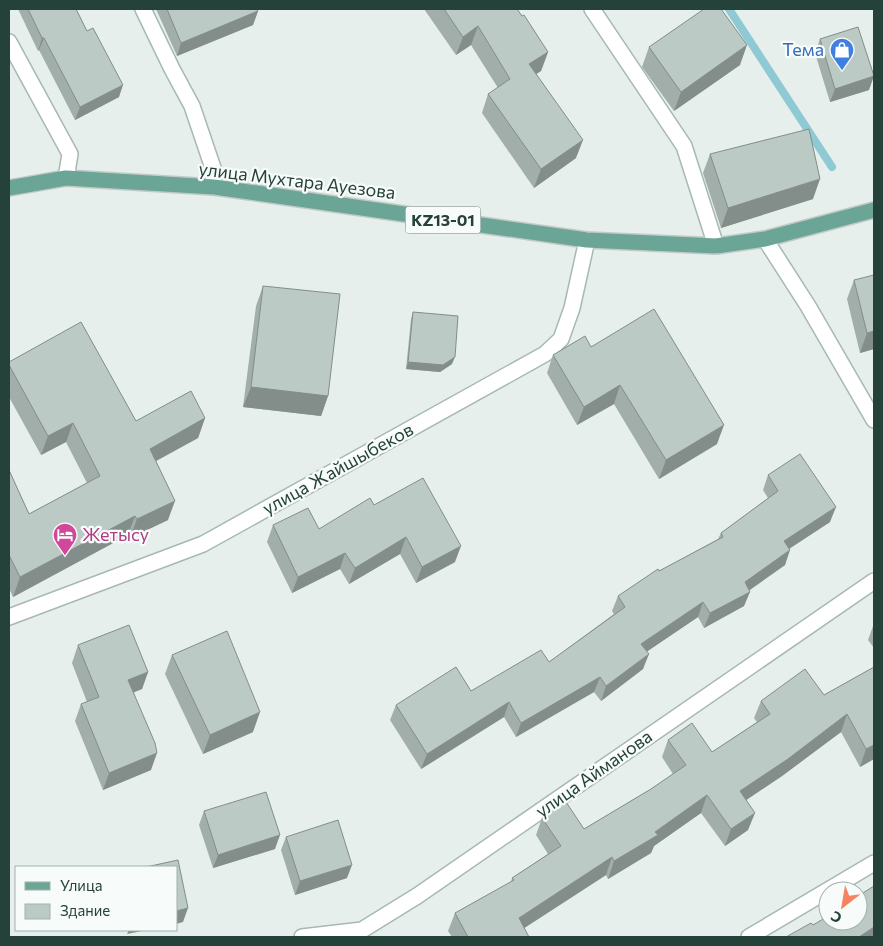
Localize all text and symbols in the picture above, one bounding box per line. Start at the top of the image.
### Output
shop icon: Тема [829,37,855,71]
place label: Тема [782,38,824,60]
street label: улица Мухтара Ауезова [198,157,397,203]
road number: KZ13-01 [406,206,480,234]
street label: улица Жайшыбеков [258,418,417,519]
hotel icon: Жетысу [52,522,78,556]
place label: Жетысу [82,523,149,545]
street label: улица Айманова [531,725,656,822]
legend [15,866,178,931]
text: Улица [60,876,102,894]
north arrow [818,881,868,931]
text: Здание [60,901,110,919]
text: С [828,908,845,927]

